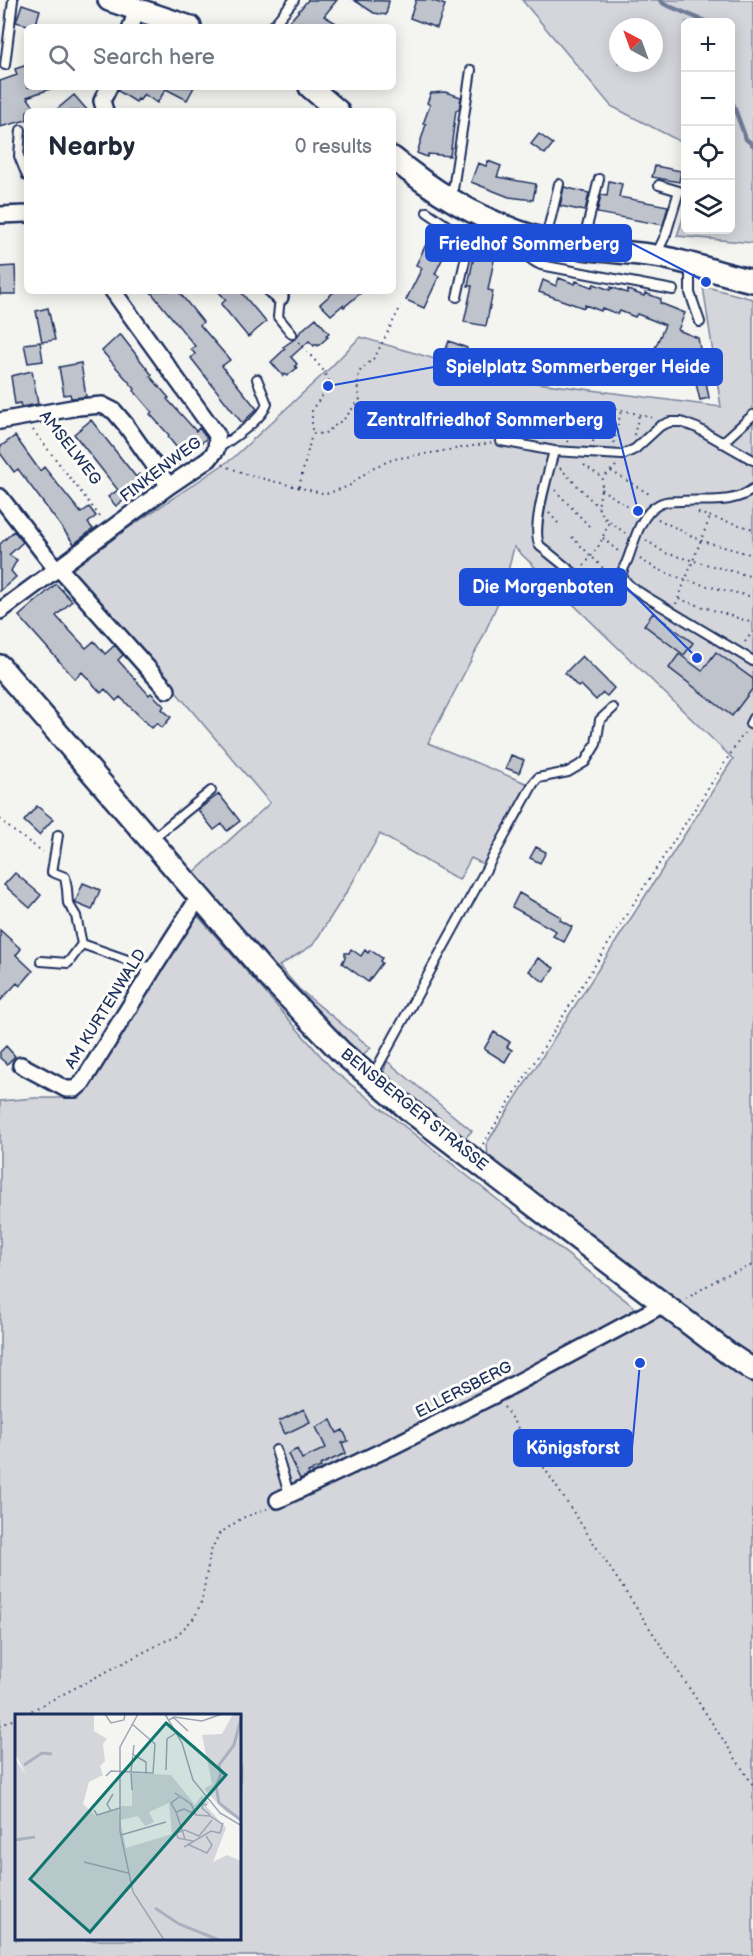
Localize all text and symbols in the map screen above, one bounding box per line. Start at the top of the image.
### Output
north arrow [609,18,663,72]
map controls [681,18,735,234]
button: + [681,18,735,72]
search box [24,24,396,90]
icon: search [45,41,78,74]
text: Search here [93,44,215,71]
button: − [681,72,735,126]
button: locate [681,126,735,180]
text: Nearby [48,132,135,163]
text: 0 results [295,135,372,159]
button: layers [681,180,735,234]
callout: Friedhof Sommerberg [426,225,631,261]
text: Friedhof Sommerberg [438,234,620,255]
callout: Spielplatz Sommerberger Heide [434,349,722,385]
text: Spielplatz Sommerberger Heide [446,357,710,378]
callout: Zentralfriedhof Sommerberg [355,402,615,438]
street label: AMSELWEG [35,407,105,489]
text: Zentralfriedhof Sommerberg [367,410,603,431]
street label: FINKENWEG [117,433,205,507]
callout: Die Morgenboten [460,569,626,605]
text: Die Morgenboten [472,577,614,598]
street label: AM KURTENWALD [61,946,151,1072]
street label: BENSBERGER STRASSE [336,1045,492,1175]
street label: ELLERSBERG [413,1358,515,1422]
callout: Königsforst [514,1430,632,1466]
text: Königsforst [526,1438,620,1459]
inset map [15,1714,242,1941]

